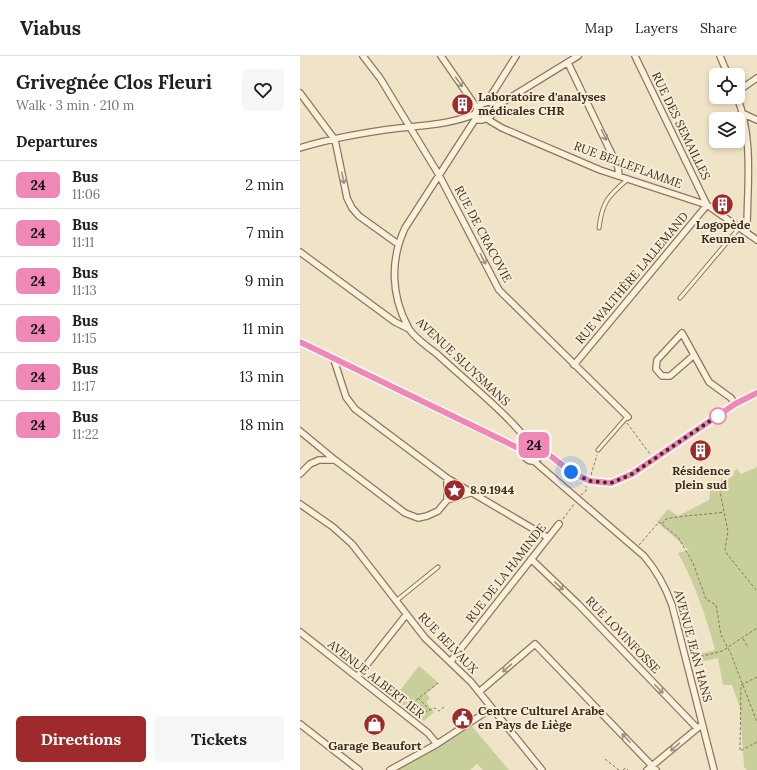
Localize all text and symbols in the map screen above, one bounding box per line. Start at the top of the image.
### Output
text: Viabus [20,16,81,40]
text: Map [585,19,613,37]
text: Layers [635,19,678,37]
text: Share [700,19,737,37]
map controls [709,68,745,148]
button: locate [709,68,745,104]
button: heart [242,69,284,111]
street label: RUE DES SEMAILLES [649,69,714,182]
text: Grivegnée Clos Fleuri [16,70,212,94]
one-way arrow [455,76,463,87]
place label: Laboratoire d'analyses médicales CHR [478,89,606,118]
building icon: Laboratoire d'analyses médicales CHR [450,91,476,117]
text: Walk · 3 min · 210 m [16,97,134,114]
button: layers [709,112,745,148]
one-way arrow [601,129,608,141]
text: Departures [16,132,97,151]
street label: RUE BELLEFLAMME [572,138,684,191]
text: Bus [72,167,98,186]
one-way arrow [339,171,347,184]
text: 2 min [245,175,284,194]
text: 24 [30,176,46,194]
street label: RUE DE CRACOVIE [452,183,515,285]
text: 11:06 [72,186,100,203]
building icon: Logopède Keunen [710,191,736,217]
street label: RUE WALTHÈRE LALLEMAND [572,209,691,347]
text: Bus [72,215,98,234]
place label: Logopède Keunen [696,217,751,246]
text: 7 min [246,223,284,242]
text: 24 [30,224,46,242]
text: 11:11 [72,234,94,251]
one-way arrow [480,253,487,265]
text: Bus [72,263,98,282]
text: 9 min [245,271,284,290]
text: 24 [30,272,46,290]
text: 11:13 [72,282,97,299]
text: Bus [72,311,98,330]
street label: AVENUE SLUYSMANS [413,314,513,409]
text: 11 min [242,319,284,338]
text: 24 [30,320,46,338]
text: 11:15 [72,330,97,347]
text: Bus [72,359,98,378]
text: 13 min [240,367,284,386]
text: 24 [30,368,46,386]
text: 11:17 [72,378,95,395]
text: Bus [72,407,98,426]
unlabelled marker [709,407,727,425]
text: 18 min [239,415,284,434]
text: 24 [30,416,46,434]
text: 11:22 [72,426,99,443]
line badge: 24 [516,432,552,458]
text: 24 [526,436,542,454]
building icon: Résidence plein sud [688,437,714,463]
your location [561,462,581,482]
place label: Résidence plein sud [672,463,731,492]
place icon: 8.9.1944 [442,477,468,503]
place label: 8.9.1944 [470,482,515,497]
street label: RUE DE LA HAMINDE [462,520,549,625]
one-way arrow [554,581,564,591]
street label: AVENUE JEAN HANS [671,587,716,704]
street label: RUE LOVINFOSSE [583,593,664,676]
street label: RUE BELVAUX [415,609,481,677]
street label: AVENUE ALBERT 1ER [324,636,428,721]
one-way arrow [502,663,512,673]
one-way arrow [654,684,664,694]
place label: Centre Culturel Arabe en Pays de Liège [478,703,605,732]
public building icon: Centre Culturel Arabe en Pays de Liège [450,705,476,731]
shop icon: Garage Beaufort [362,712,388,738]
button: Directions [16,716,146,762]
button: Tickets [154,716,284,762]
one-way arrow [622,733,631,743]
place label: Garage Beaufort [328,738,423,753]
one-way arrow [670,742,680,751]

